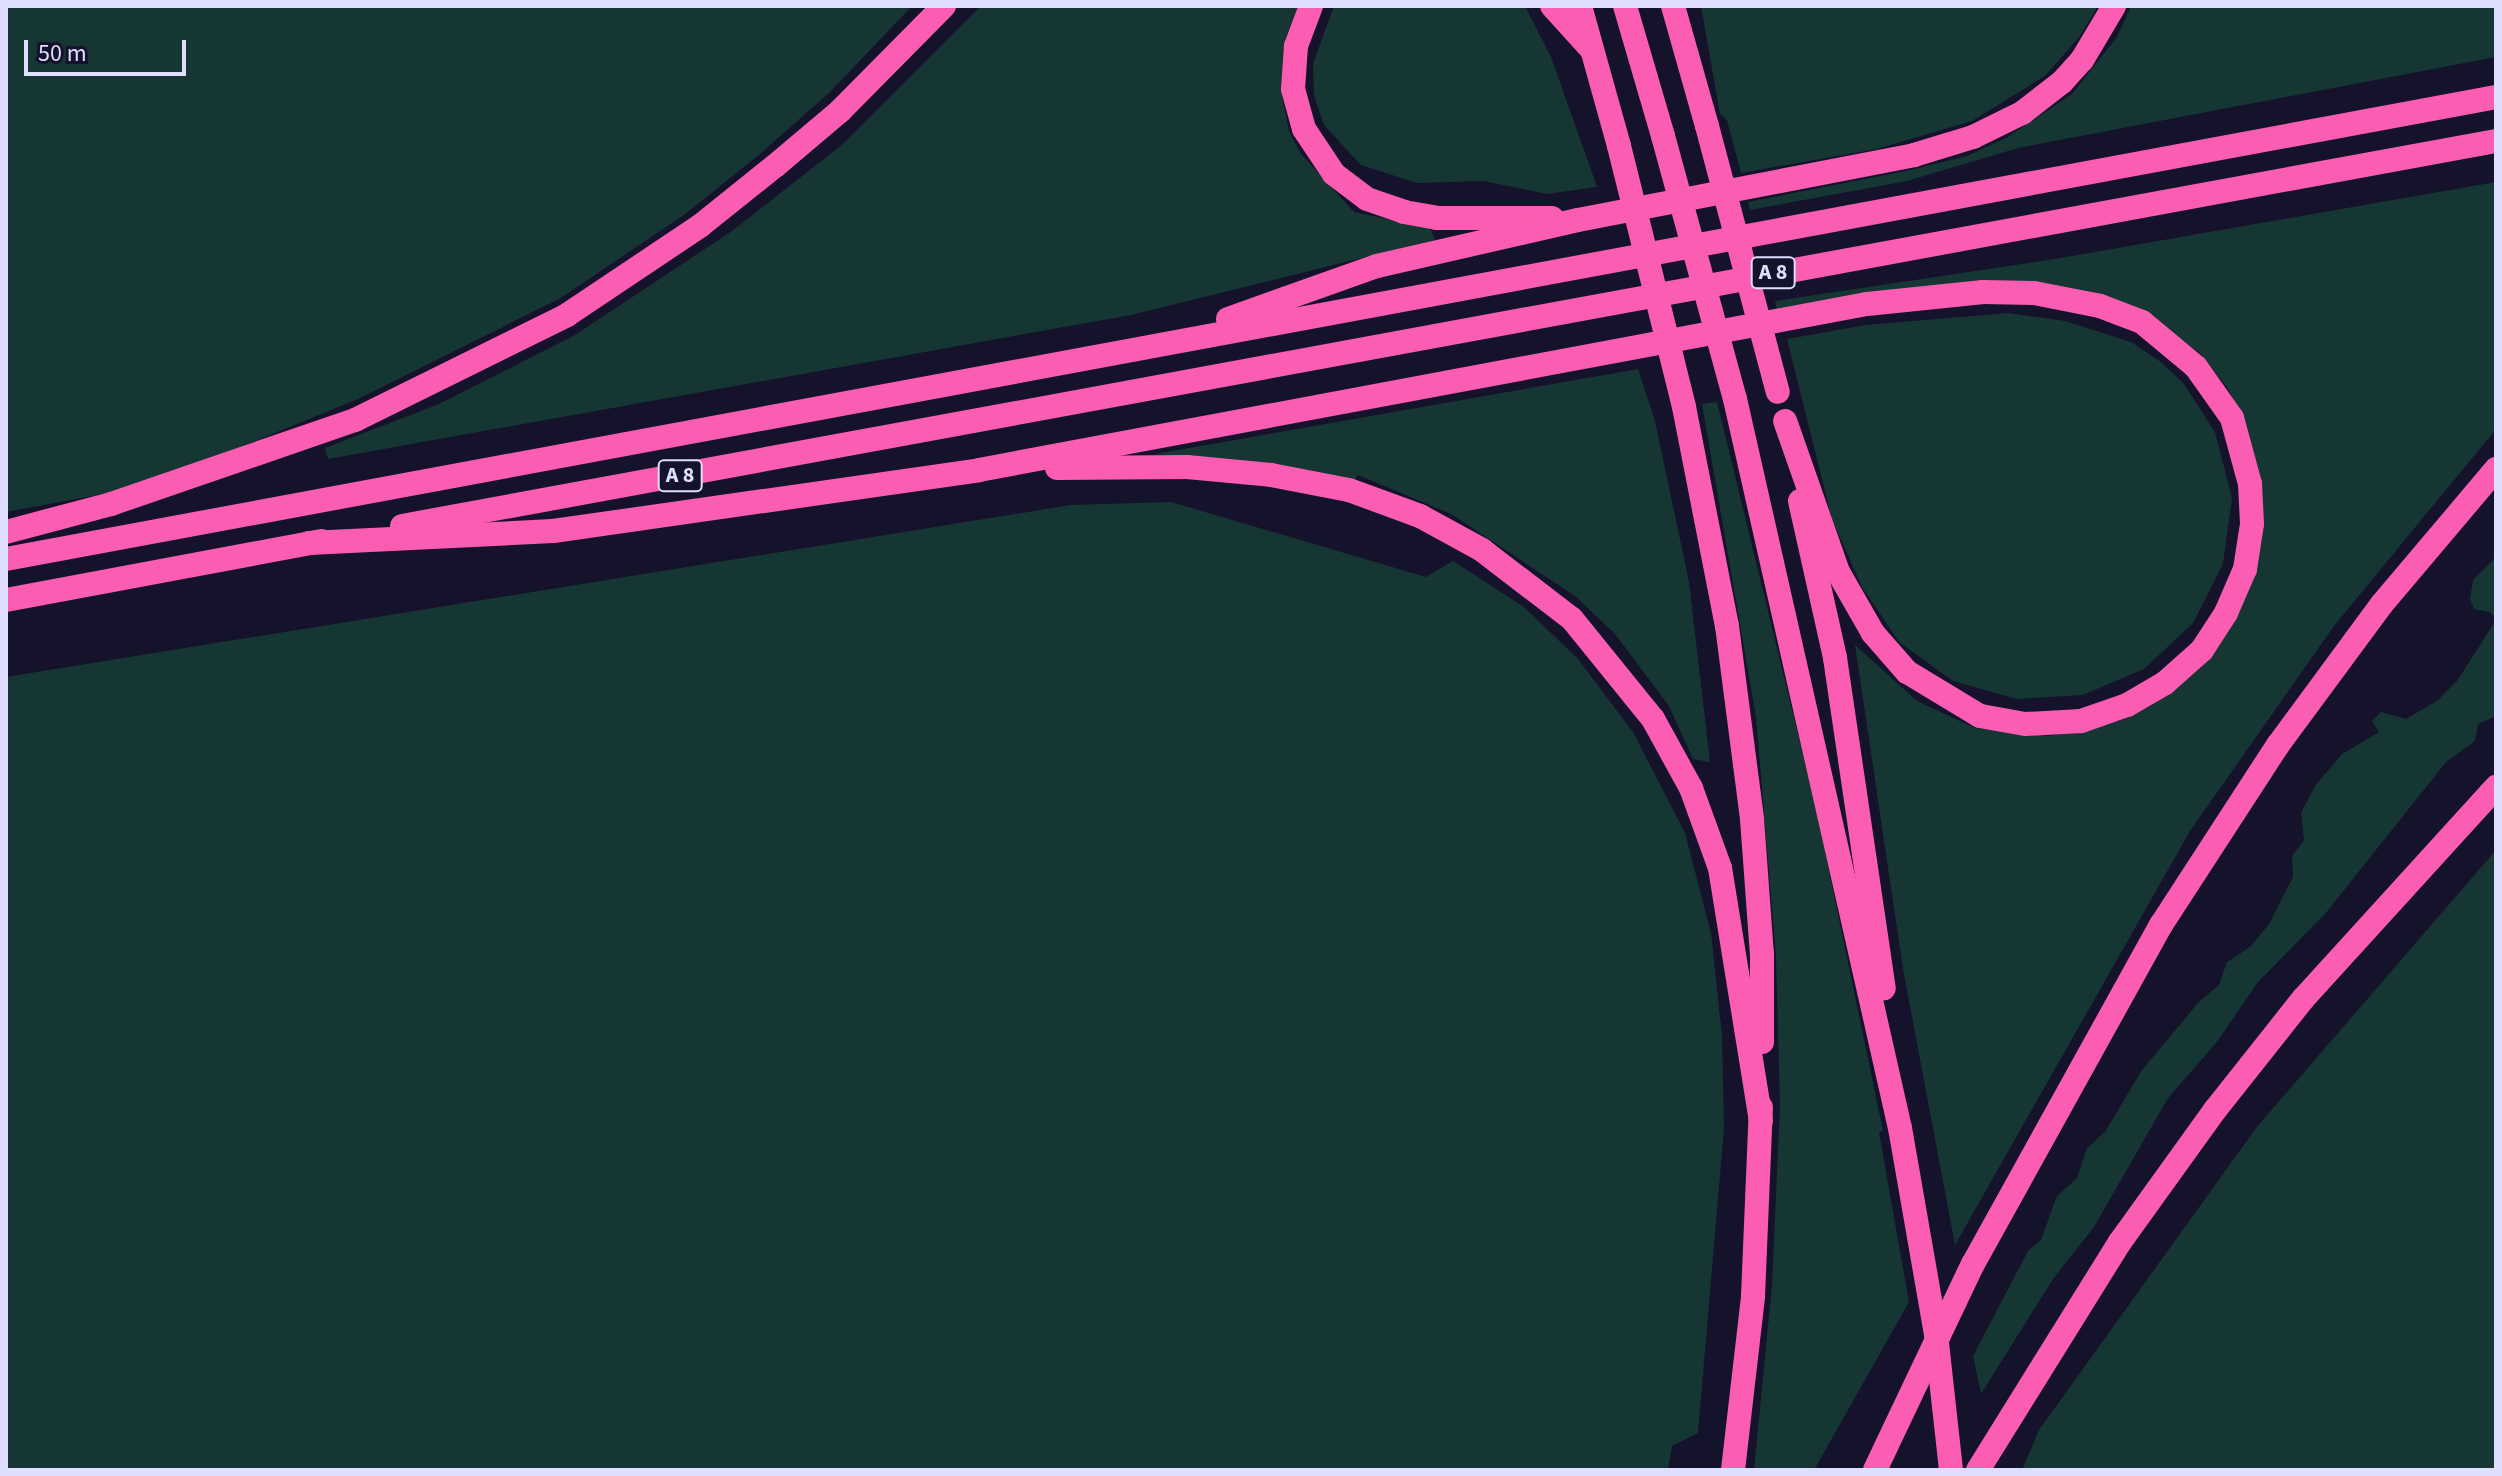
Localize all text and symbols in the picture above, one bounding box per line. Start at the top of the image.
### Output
scale bar [28,24,190,74]
text: 50 m [38,36,87,71]
road number: A 8 [1749,255,1797,291]
road number: A 8 [656,458,704,494]

